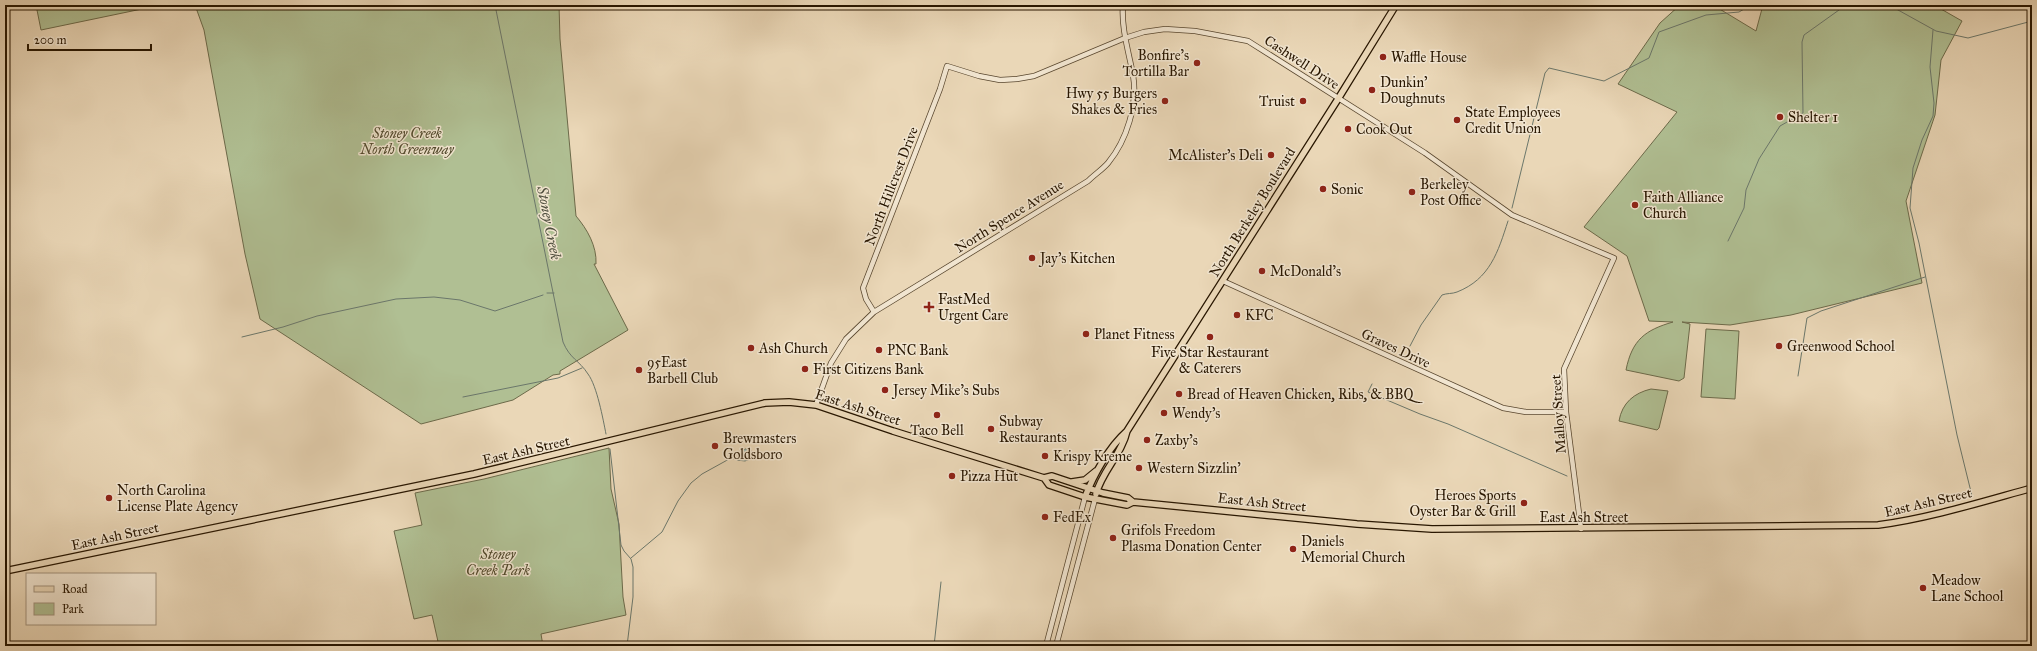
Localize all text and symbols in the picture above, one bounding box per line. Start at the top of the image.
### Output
scale bar [28,26,151,52]
street label: Cashwell Drive [1261,32,1343,93]
text: 200 m [34,33,67,47]
place label: Bonfire's Tortilla Bar [1122,47,1190,80]
place label: Waffle House [1391,49,1467,66]
marker: Waffle House [1378,52,1388,62]
marker: Bonfire's Tortilla Bar [1192,58,1202,68]
place label: Dunkin' Doughnuts [1380,74,1445,107]
place label: Hwy 55 Burgers Shakes & Fries [1066,85,1157,118]
marker: Dunkin' Doughnuts [1367,85,1377,95]
place label: Truist [1259,93,1295,110]
marker: Hwy 55 Burgers Shakes & Fries [1160,96,1170,106]
marker: Truist [1298,96,1308,106]
place label: State Employees Credit Union [1465,104,1560,137]
place label: Shelter 1 [1788,109,1838,126]
marker: Shelter 1 [1775,112,1785,122]
marker: State Employees Credit Union [1452,115,1462,125]
place label: Cook Out [1356,121,1412,138]
street label: North Hillcrest Drive [861,124,922,248]
marker: Cook Out [1343,124,1353,134]
park label: Stoney Creek North Greenway [359,125,455,158]
street label: North Berkeley Boulevard [1206,144,1299,280]
place label: McAlister's Deli [1168,147,1263,164]
marker: McAlister's Deli [1266,150,1276,160]
street label: North Spence Avenue [952,176,1067,257]
place label: Berkeley Post Office [1420,176,1482,209]
place label: Sonic [1331,181,1364,198]
water label: Stoney Creek [533,184,565,262]
marker: Sonic [1318,184,1328,194]
marker: Berkeley Post Office [1407,187,1417,197]
place label: Faith Alliance Church [1643,189,1724,222]
marker: Faith Alliance Church [1630,200,1640,210]
place label: Jay’s Kitchen [1038,250,1116,268]
marker: Jay’s Kitchen [1027,253,1037,263]
place label: McDonald's [1270,263,1341,280]
marker: McDonald's [1257,266,1267,276]
place label: FastMed Urgent Care [938,291,1008,324]
marker: FastMed Urgent Care [923,301,935,313]
place label: KFC [1245,307,1274,324]
marker: KFC [1232,310,1242,320]
street label: Graves Drive [1359,325,1433,372]
place label: Planet Fitness [1094,326,1175,343]
marker: Planet Fitness [1081,329,1091,339]
marker: Five Star Restaurant & Caterers [1205,332,1215,342]
place label: Greenwood School [1787,338,1895,355]
place label: Ash Church [758,340,828,357]
marker: Greenwood School [1774,341,1784,351]
place label: PNC Bank [887,342,949,359]
marker: Ash Church [746,343,756,353]
place label: Five Star Restaurant & Caterers [1151,344,1269,377]
marker: PNC Bank [874,345,884,355]
place label: 95East Barbell Club [647,354,718,387]
place label: First Citizens Bank [813,361,924,378]
marker: First Citizens Bank [800,364,810,374]
marker: 95East Barbell Club [634,365,644,375]
street label: Malloy Street [1547,374,1570,454]
place label: Jersey Mike's Subs [891,382,999,400]
marker: Jersey Mike's Subs [880,385,890,395]
street label: East Ash Street [813,386,903,429]
place label: Bread of Heaven Chicken, Ribs, & BBQ [1187,386,1423,403]
marker: Bread of Heaven Chicken, Ribs, & BBQ [1174,389,1184,399]
place label: Wendy's [1172,405,1220,422]
marker: Wendy's [1159,408,1169,418]
marker: Taco Bell [932,410,942,420]
place label: Subway Restaurants [999,413,1067,446]
place label: Taco Bell [910,422,964,439]
marker: Subway Restaurants [986,424,996,434]
place label: Brewmasters Goldsboro [723,430,796,463]
street label: East Ash Street [481,432,571,469]
place label: Zaxby's [1155,432,1198,449]
marker: Zaxby's [1142,435,1152,445]
marker: Brewmasters Goldsboro [710,441,720,451]
place label: Krispy Kreme [1053,448,1132,465]
marker: Krispy Kreme [1040,451,1050,461]
place label: Western Sizzlin' [1147,460,1241,477]
marker: Western Sizzlin' [1134,463,1144,473]
place label: Pizza Hut [960,468,1018,485]
marker: Pizza Hut [947,471,957,481]
place label: North Carolina License Plate Agency [117,482,238,515]
street label: East Ash Street [1883,484,1973,521]
place label: Heroes Sports Oyster Bar & Grill [1409,487,1516,520]
street label: East Ash Street [1217,489,1307,516]
marker: North Carolina License Plate Agency [104,493,114,503]
marker: Heroes Sports Oyster Bar & Grill [1519,498,1529,508]
place label: FedEx [1053,509,1092,526]
street label: East Ash Street [1539,509,1629,526]
marker: FedEx [1040,512,1050,522]
street label: East Ash Street [70,519,160,554]
place label: Grifols Freedom Plasma Donation Center [1121,522,1262,555]
marker: Grifols Freedom Plasma Donation Center [1108,533,1118,543]
place label: Daniels Memorial Church [1301,533,1406,566]
marker: Daniels Memorial Church [1288,544,1298,554]
park label: Stoney Creek Park [466,546,531,579]
place label: Meadow Lane School [1931,572,2004,605]
legend [26,573,156,625]
text: Road [62,582,88,596]
marker: Meadow Lane School [1918,583,1928,593]
text: Park [62,602,84,616]

